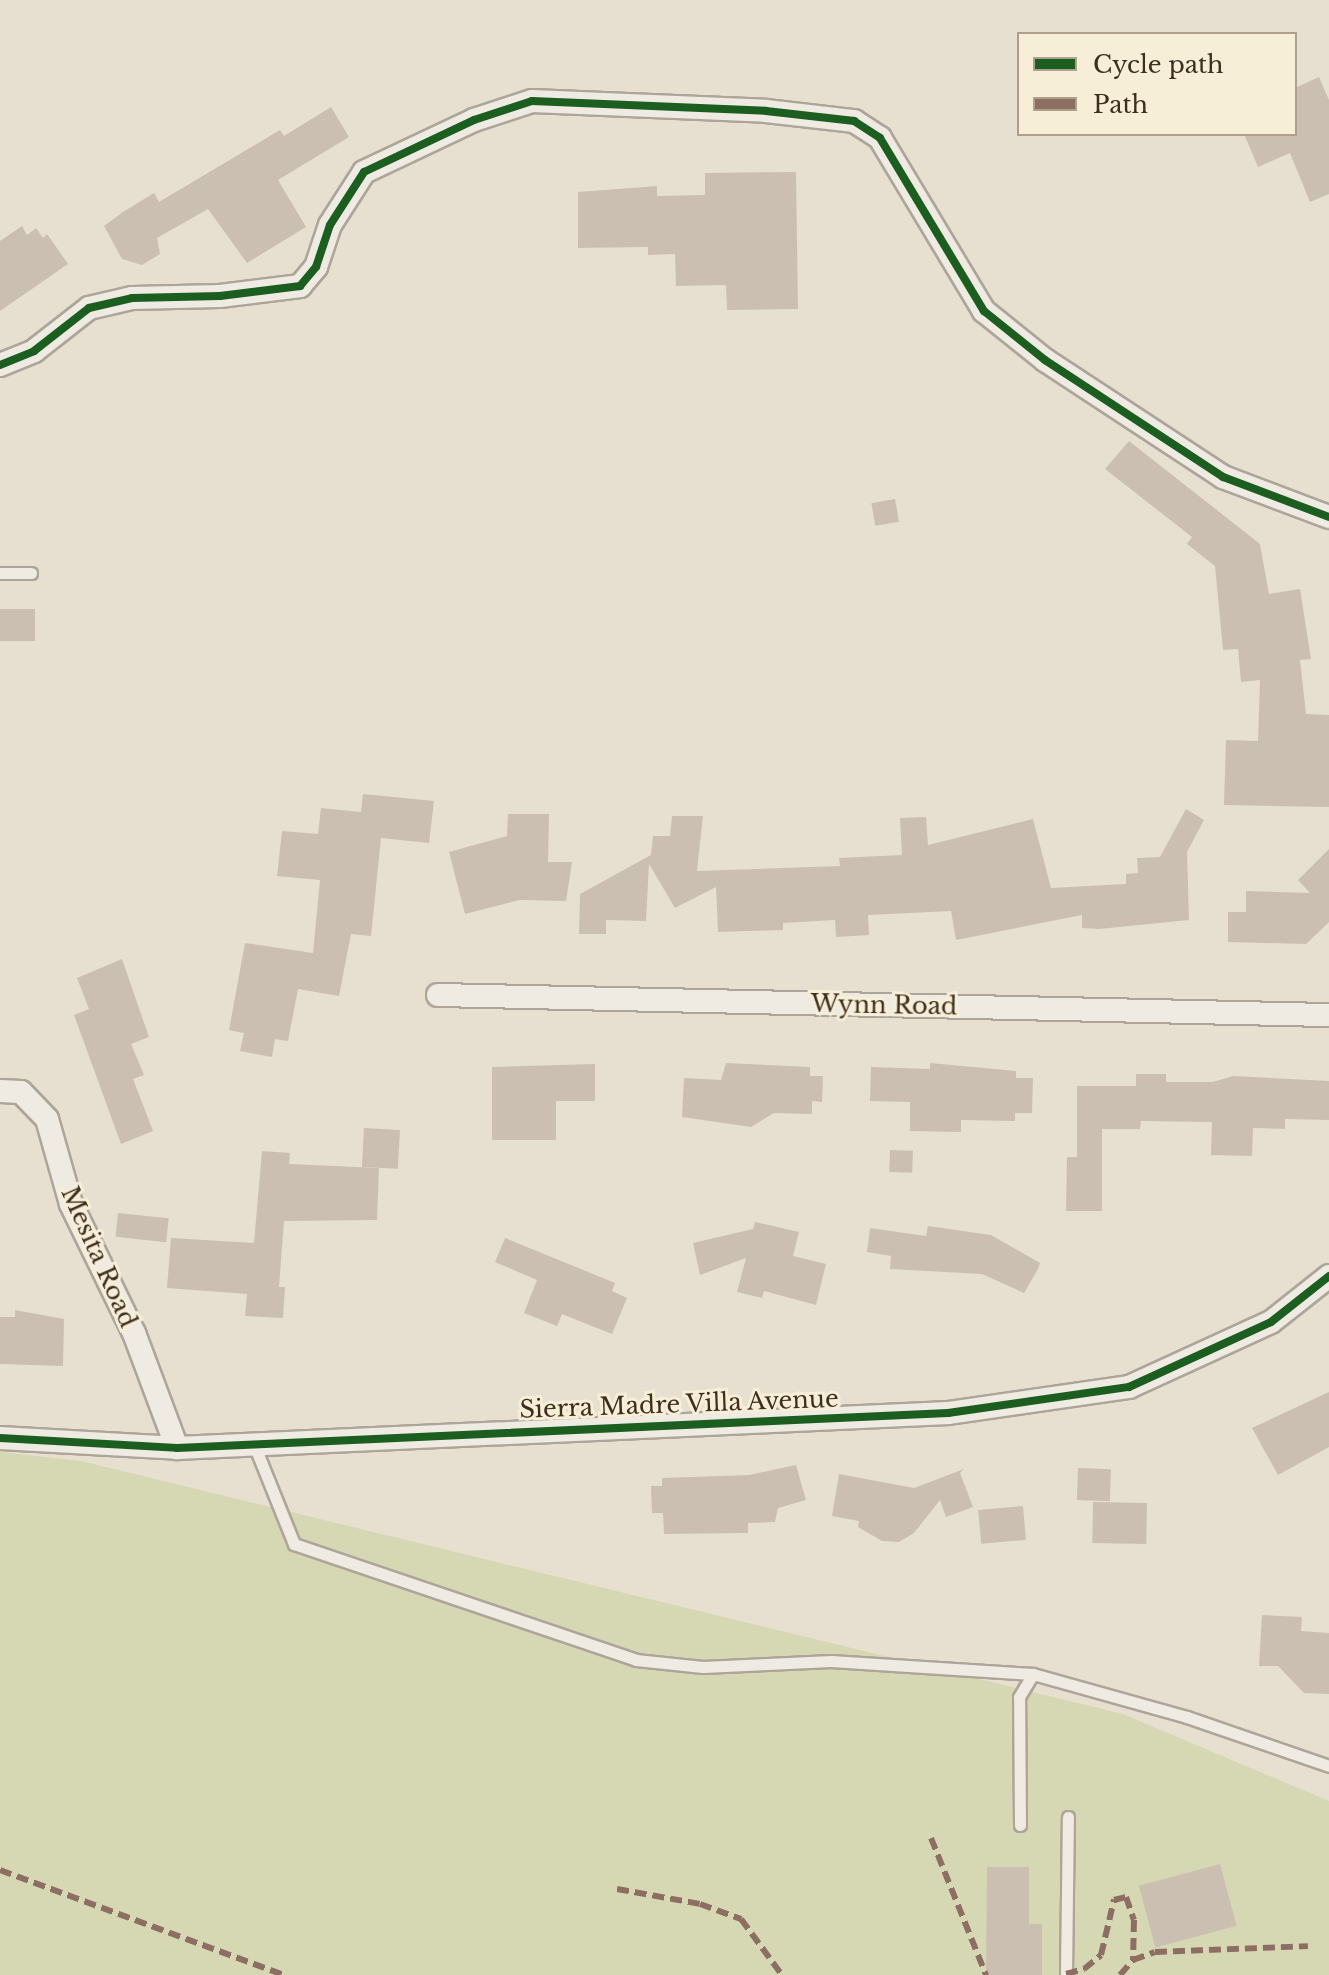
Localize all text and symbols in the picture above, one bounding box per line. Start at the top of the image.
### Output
legend [1017,32,1297,136]
text: Cycle path [1093,50,1224,79]
text: Path [1093,90,1148,119]
street label: Wynn Road [810,989,958,1021]
street label: Mesita Road [55,1182,143,1332]
street label: Sierra Madre Villa Avenue [518,1384,840,1424]

